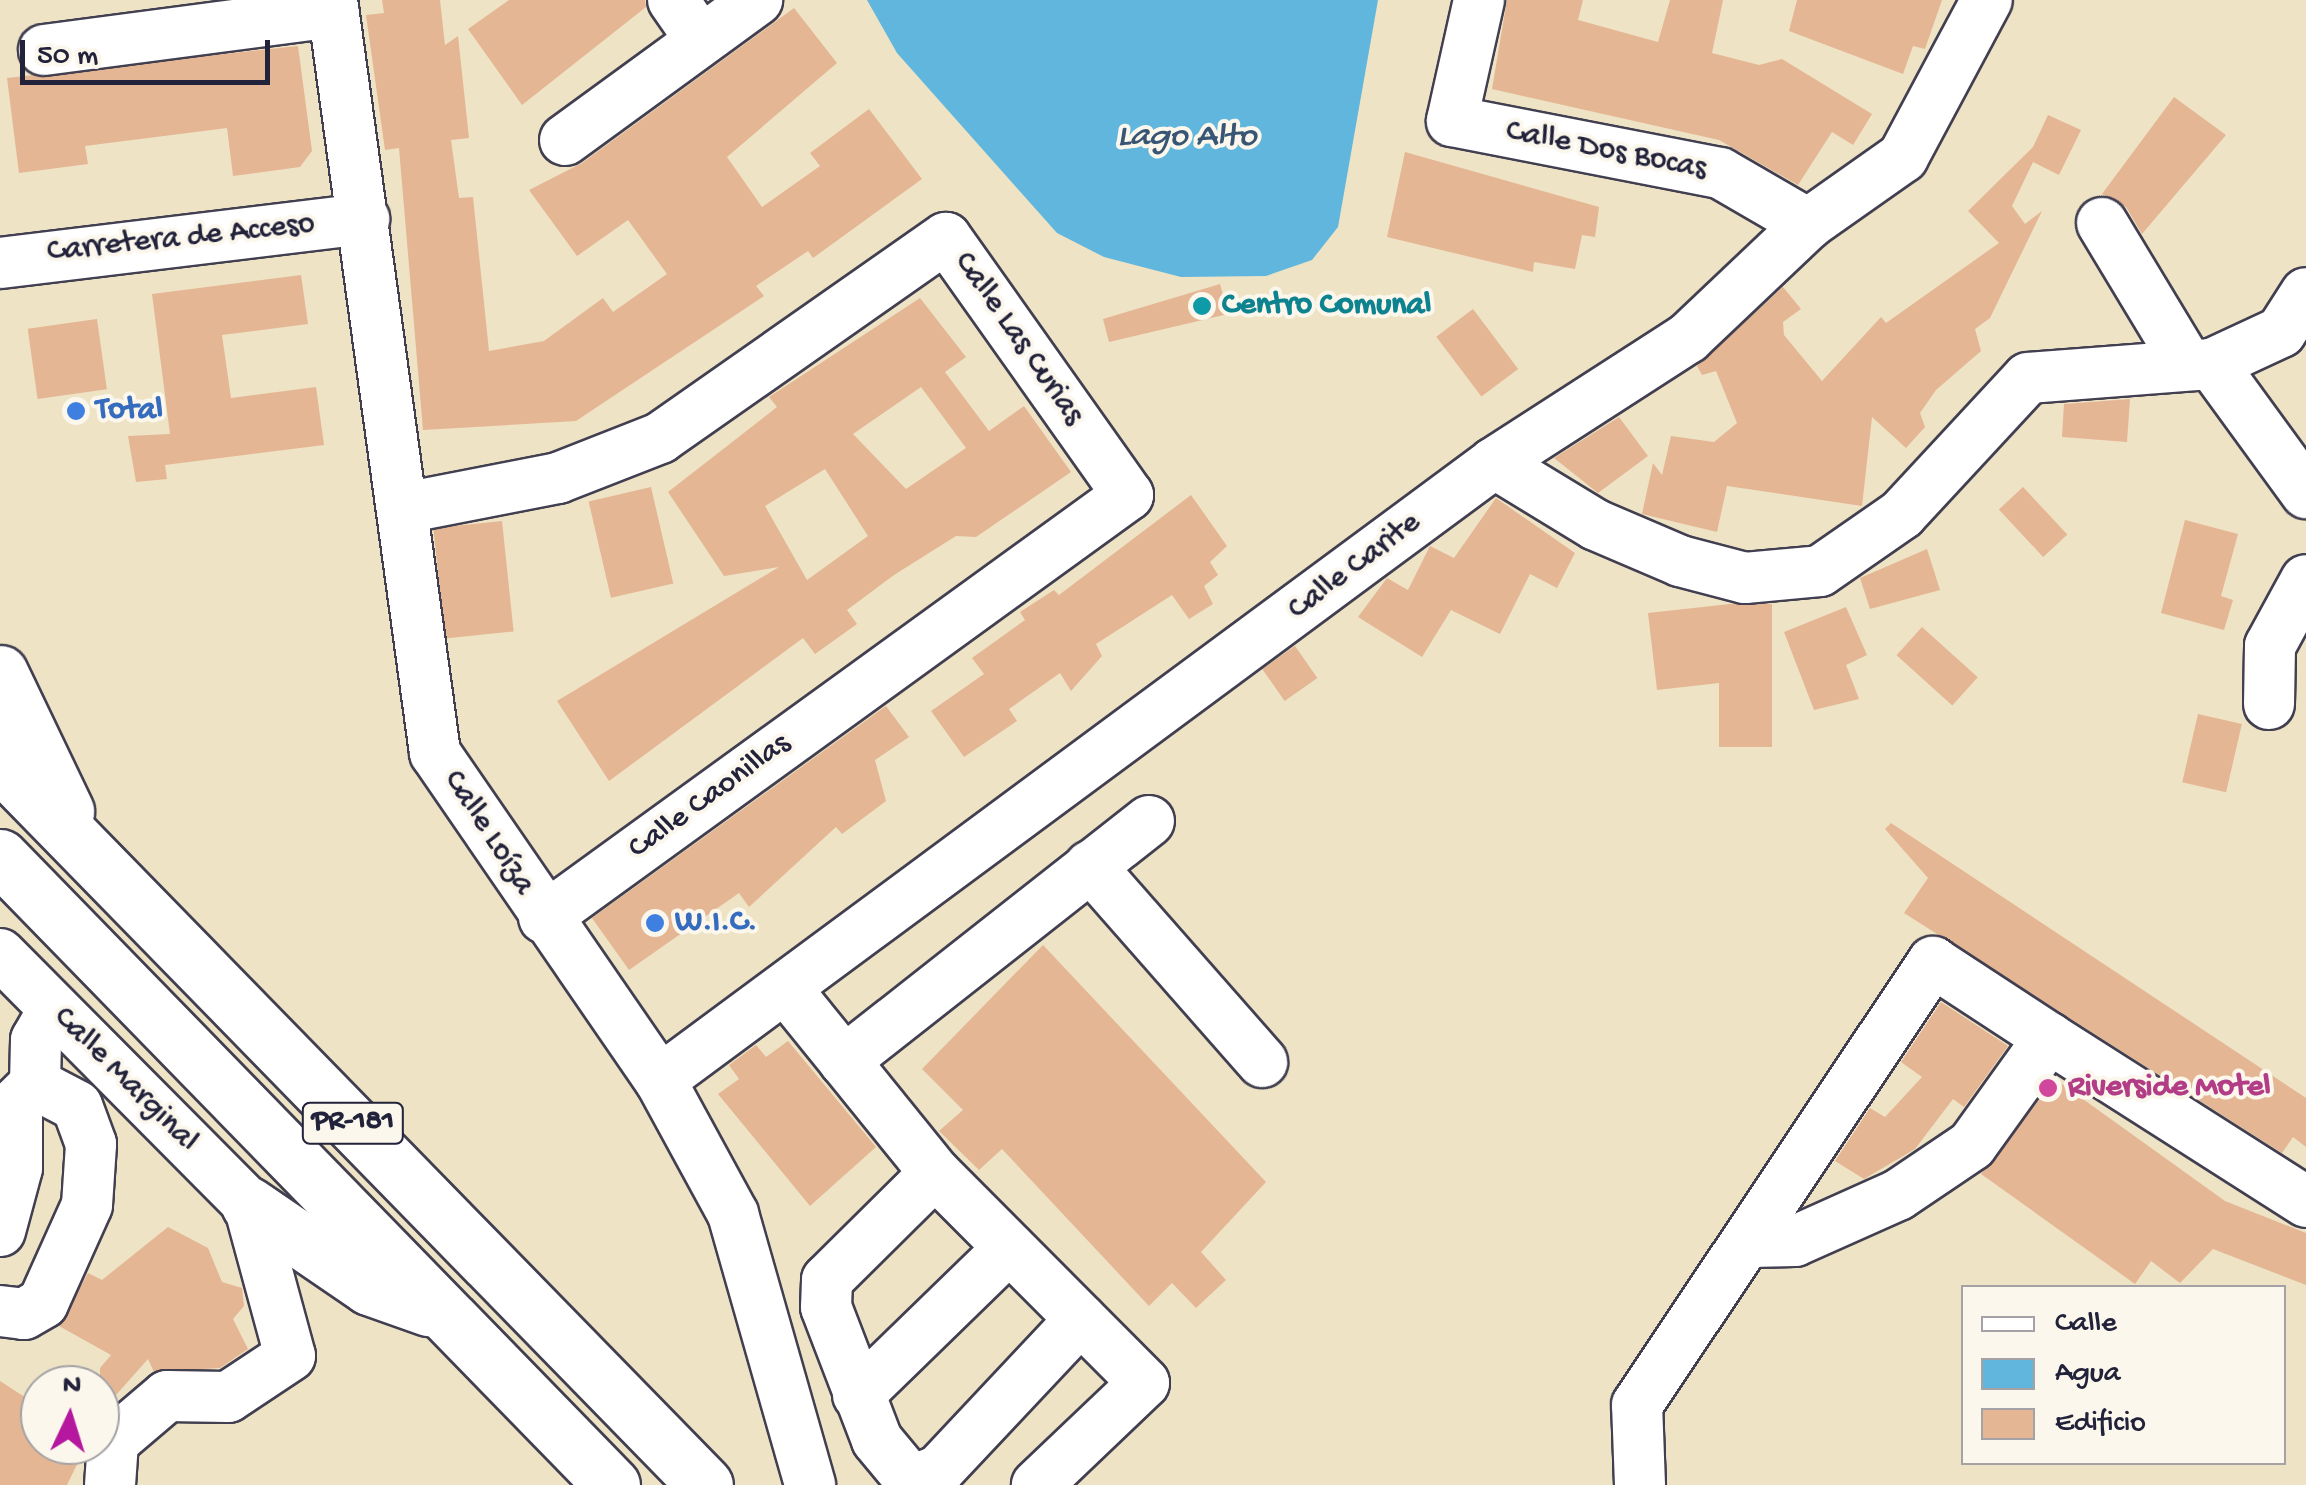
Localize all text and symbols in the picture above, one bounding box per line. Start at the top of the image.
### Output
scale bar [25,20,275,82]
text: 50 m [37,40,98,75]
street label: Calle Dos Bocas [1502,113,1710,189]
water label: Lago Alto [1117,117,1257,159]
street label: Carretera de Acceso [45,206,317,272]
street label: Calle Las Curias [944,245,1092,433]
place label: Centro Comunal [1222,287,1431,325]
marker: Centro Comunal [1191,295,1213,317]
place label: Total [96,392,163,430]
marker: Total [65,400,87,422]
street label: Calle Carite [1281,505,1429,629]
street label: Calle Caonillas [622,725,798,869]
street label: Calle Loíza [434,764,542,902]
place label: W.I.C. [675,904,757,942]
marker: W.I.C. [644,912,666,934]
street label: Calle Marginal [44,999,206,1161]
place label: Riverside Motel [2068,1069,2271,1107]
marker: Riverside Motel [2037,1077,2059,1099]
road number: PR-181 [300,1098,406,1148]
legend [1961,1285,2286,1465]
text: Calle [2055,1307,2117,1342]
text: Agua [2055,1357,2121,1392]
north arrow [20,1365,120,1465]
text: N [62,1369,82,1404]
text: Edificio [2055,1407,2146,1442]

